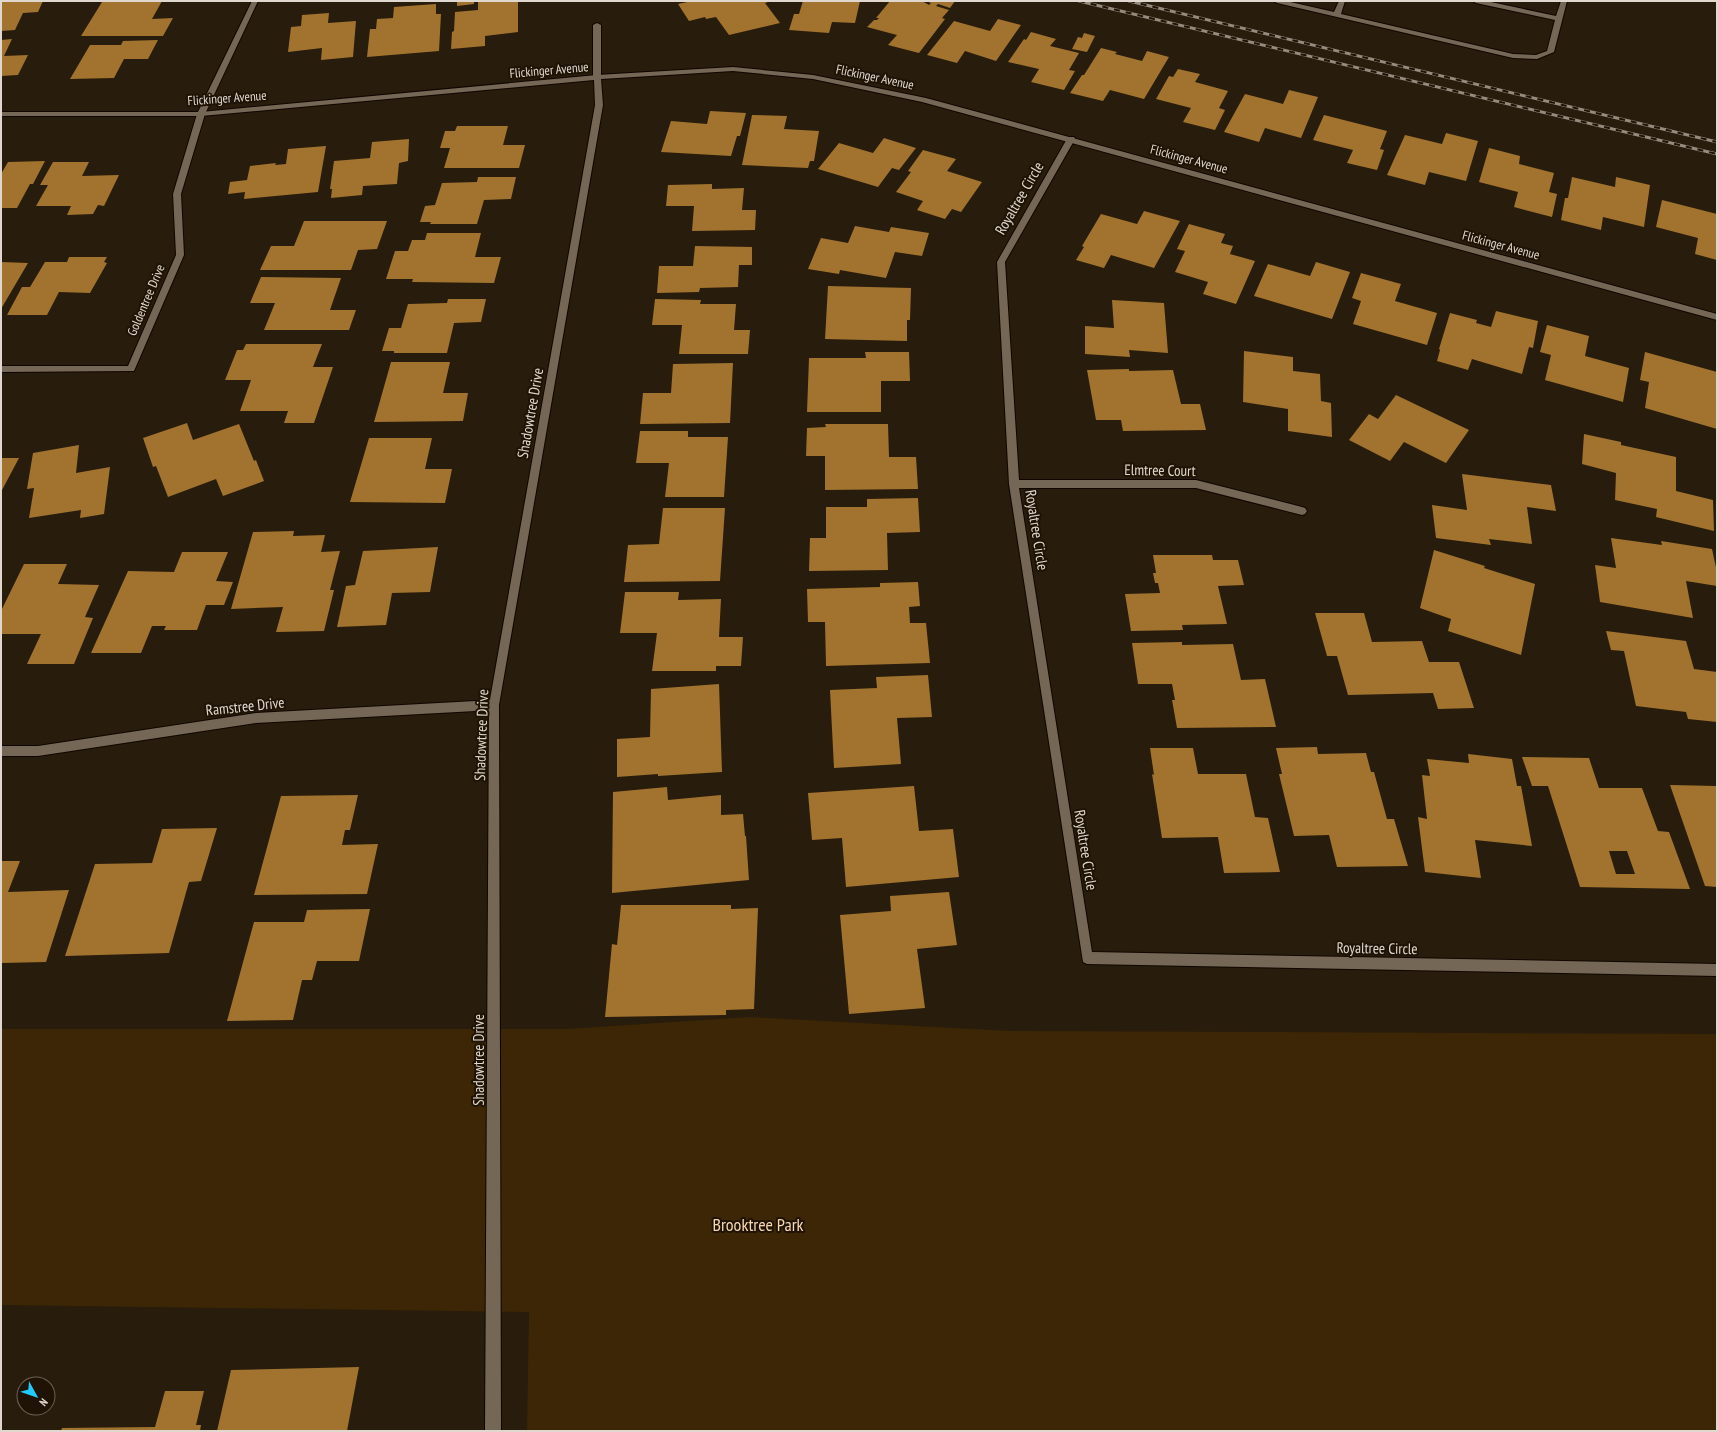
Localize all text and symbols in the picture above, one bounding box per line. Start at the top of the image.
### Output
street label: Flickinger Avenue [509,58,589,82]
street label: Flickinger Avenue [834,60,916,94]
street label: Flickinger Avenue [187,87,267,109]
street label: Flickinger Avenue [1149,141,1229,177]
street label: Royaltree Circle [991,158,1047,238]
street label: Flickinger Avenue [1461,227,1541,263]
street label: Goldentree Drive [123,262,169,338]
street label: Shadowtree Drive [513,366,547,460]
street label: Elmtree Court [1124,460,1196,480]
street label: Royaltree Circle [1021,488,1053,572]
street label: Shadowtree Drive [470,689,492,781]
street label: Ramstree Drive [205,692,285,720]
street label: Royaltree Circle [1070,808,1102,892]
street label: Royaltree Circle [1336,938,1418,958]
street label: Shadowtree Drive [469,1014,488,1106]
park label: Brooktree Park [712,1213,804,1236]
north arrow [16,1376,56,1416]
text: N [36,1396,51,1409]

